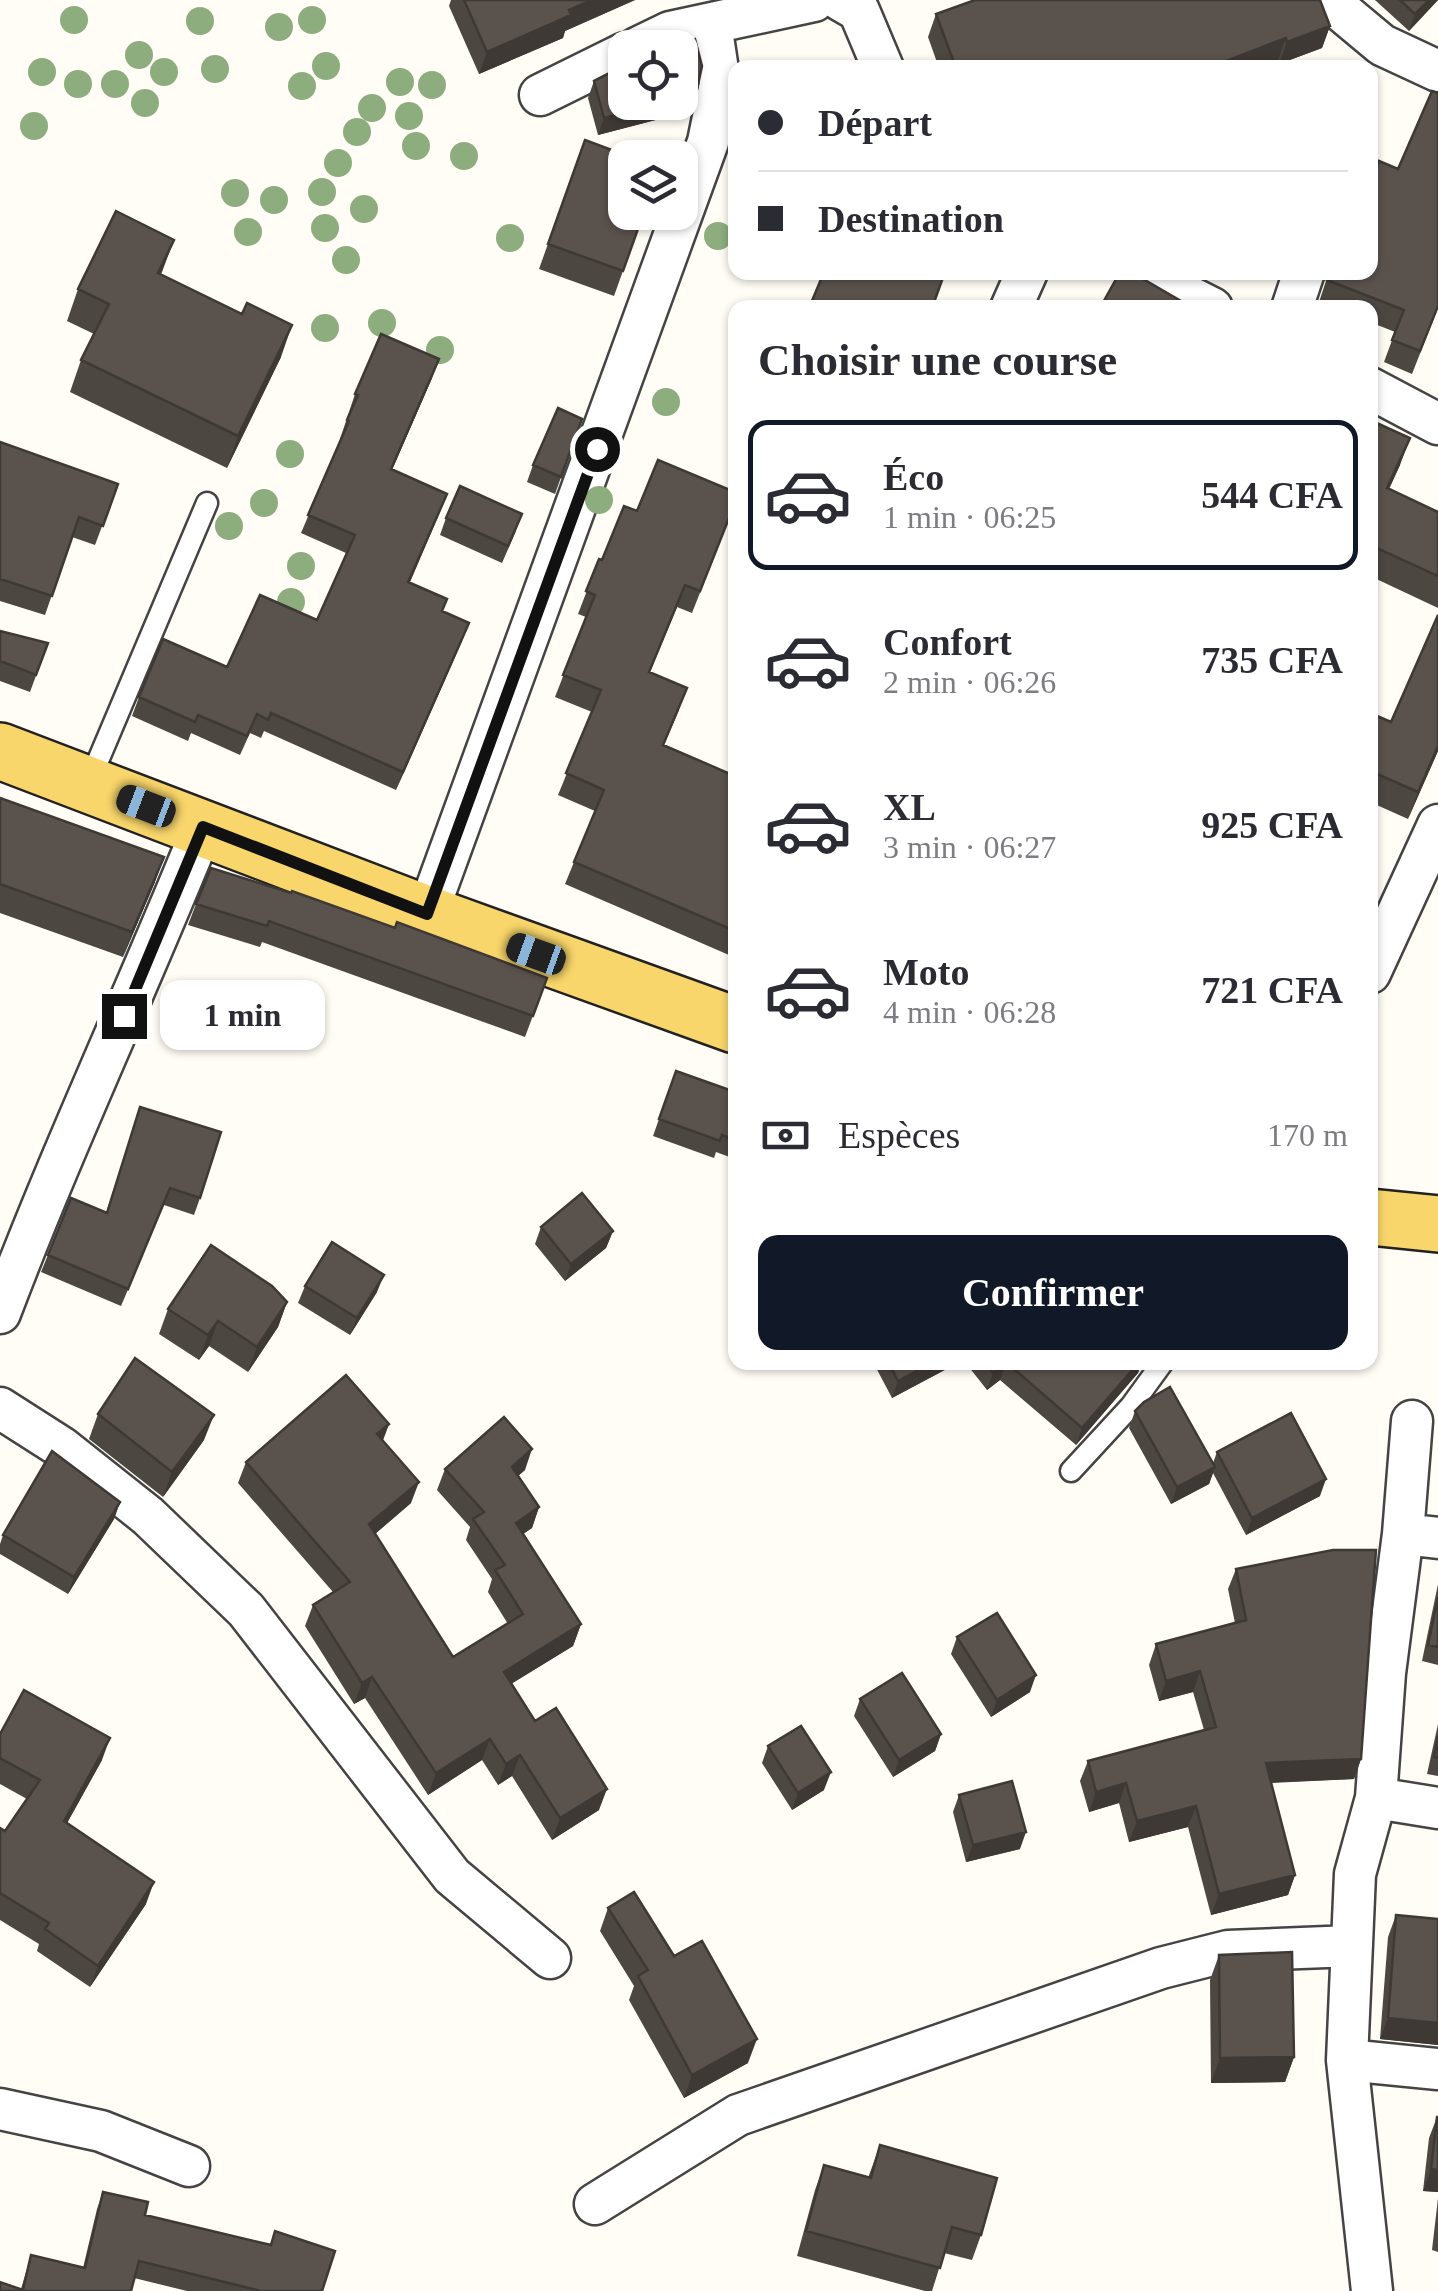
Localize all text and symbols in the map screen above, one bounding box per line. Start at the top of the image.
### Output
map controls [608,30,698,230]
button: locate [608,30,698,120]
text: Départ [818,102,932,144]
button: layers [608,140,698,230]
text: Destination [818,198,1004,240]
text: Choisir une course [758,335,1117,385]
route start [575,427,620,472]
icon: car [763,450,853,540]
text: Éco [883,456,944,498]
text: 544 CFA [1201,474,1343,516]
text: 1 min · 06:25 [883,499,1056,535]
icon: car [763,615,853,705]
text: Confort [883,621,1012,663]
text: 735 CFA [1201,639,1343,681]
text: 2 min · 06:26 [883,664,1056,700]
icon: car [763,780,853,870]
car [113,781,179,831]
text: XL [883,786,936,828]
text: 925 CFA [1201,804,1343,846]
text: 3 min · 06:27 [883,829,1056,865]
car [503,930,569,978]
icon: car [763,945,853,1035]
text: Moto [883,951,970,993]
text: 721 CFA [1201,969,1343,1011]
callout: 1 min [159,981,324,1051]
route end [102,994,147,1039]
text: 4 min · 06:28 [883,994,1056,1030]
text: 1 min [204,997,281,1033]
icon: cash [758,1108,813,1163]
text: Espèces [838,1114,960,1156]
text: 170 m [1267,1117,1348,1153]
button: Confirmer [758,1235,1348,1350]

